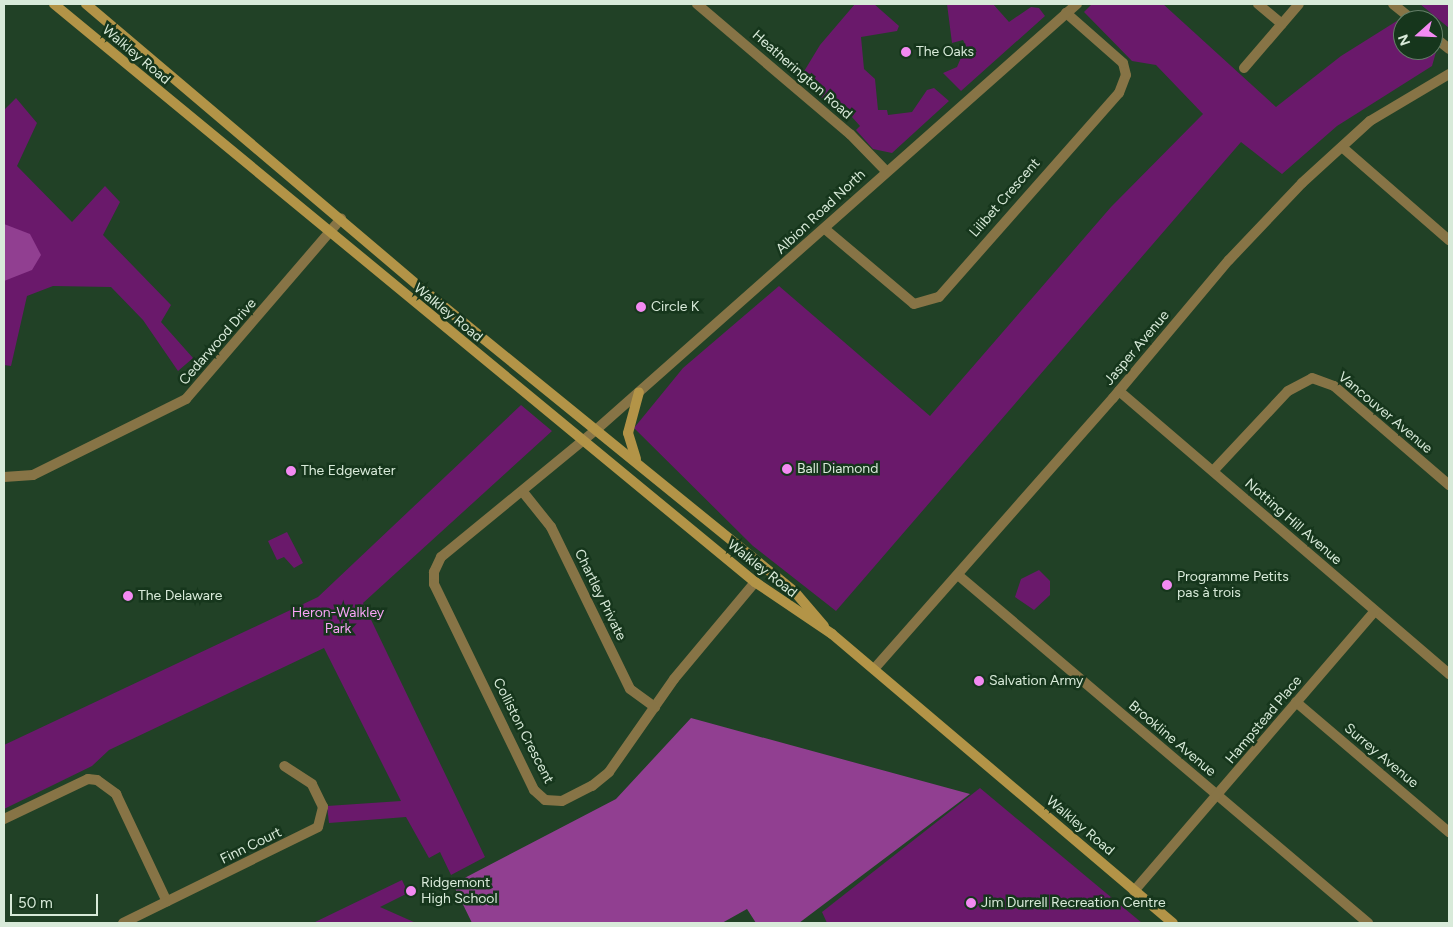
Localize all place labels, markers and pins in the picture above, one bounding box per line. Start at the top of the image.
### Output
place label: The Oaks [916,44,974,60]
marker: The Oaks [900,46,912,58]
place label: Circle K [651,299,699,315]
marker: Circle K [635,301,647,313]
place label: Ball Diamond [797,461,878,477]
place label: The Edgewater [301,463,395,479]
marker: Ball Diamond [781,463,793,475]
marker: The Edgewater [285,465,297,477]
place label: Programme Petits pas à trois [1177,569,1289,602]
marker: Programme Petits pas à trois [1161,579,1173,591]
place label: The Delaware [138,588,222,604]
marker: The Delaware [122,590,134,602]
place label: Salvation Army [989,673,1083,689]
marker: Salvation Army [973,675,985,687]
place label: Ridgemont High School [421,875,498,908]
marker: Ridgemont High School [405,885,417,897]
place label: Jim Durrell Recreation Centre [981,895,1166,911]
marker: Jim Durrell Recreation Centre [965,897,977,909]

